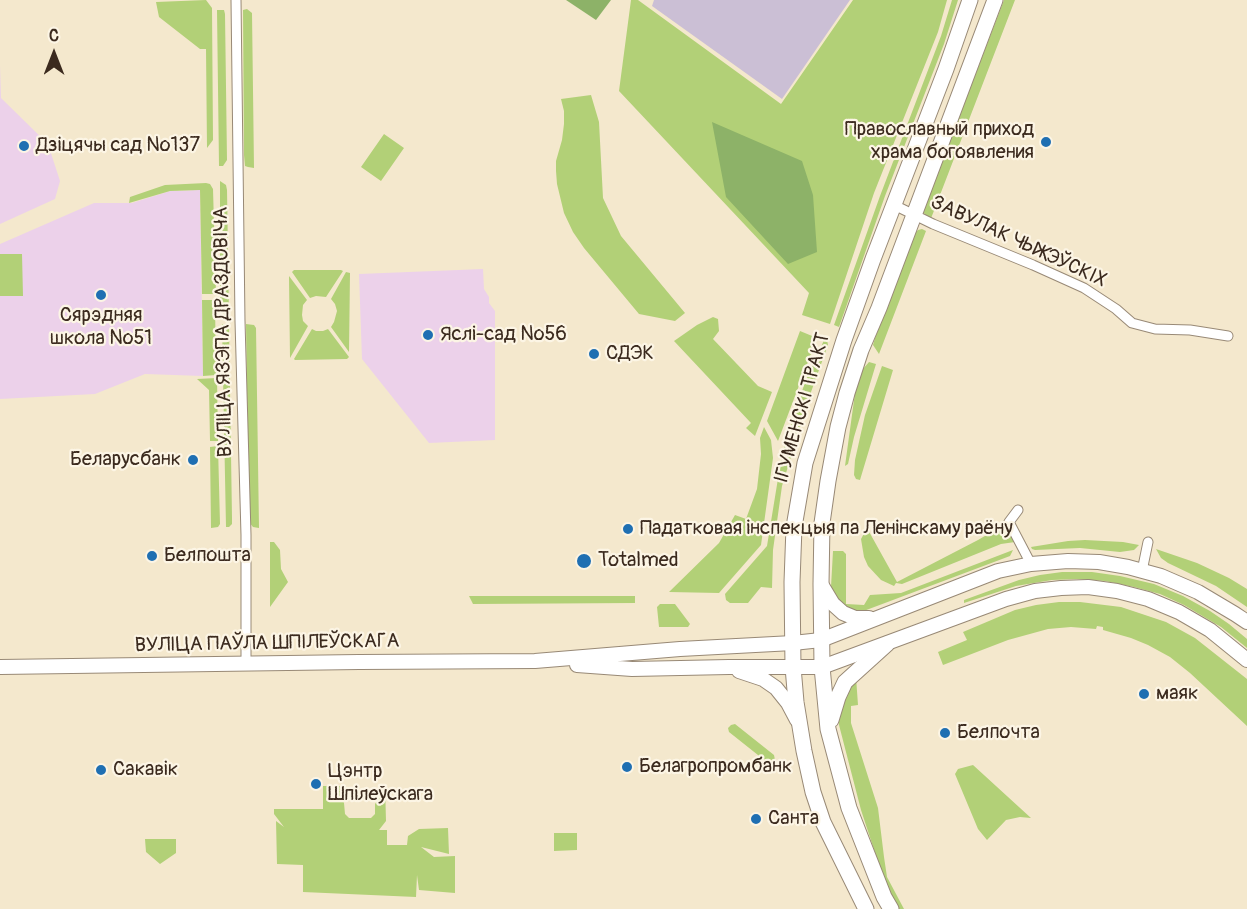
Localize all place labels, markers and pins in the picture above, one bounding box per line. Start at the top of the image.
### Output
place label: Православный приход храма богоявления [845,118,1034,165]
place label: Дзіцячы сад №137 [36,134,200,158]
marker: Православный приход храма богоявления [1039,135,1053,149]
marker: Дзіцячы сад №137 [17,139,31,153]
marker: Сярэдняя школа №51 [94,288,108,302]
place label: Сярэдняя школа №51 [50,304,152,351]
place label: Яслі-сад №56 [440,323,567,347]
marker: Яслі-сад №56 [421,328,435,342]
place label: СДЭК [606,342,654,366]
marker: СДЭК [587,347,601,361]
place label: Беларусбанк [70,448,181,472]
marker: Беларусбанк [186,453,200,467]
place label: Падатковая інспекцыя па Ленінскаму раёну [640,517,1013,541]
marker: Падатковая інспекцыя па Ленінскаму раёну [621,522,635,536]
place label: Белпошта [164,544,251,568]
marker: Белпошта [145,549,159,563]
place label: Totalmed [598,549,678,573]
marker: Totalmed [575,552,593,570]
place label: маяк [1156,682,1198,706]
marker: маяк [1137,687,1151,701]
place label: Белпочта [957,721,1040,745]
marker: Белпочта [938,726,952,740]
place label: Белагропромбанк [639,755,792,779]
place label: Сакавік [113,758,178,782]
place label: Цэнтр Шпілеўскага [328,760,433,807]
marker: Белагропромбанк [620,760,634,774]
marker: Сакавік [94,763,108,777]
marker: Цэнтр Шпілеўскага [309,777,323,791]
place label: Санта [768,807,819,831]
marker: Санта [749,812,763,826]

